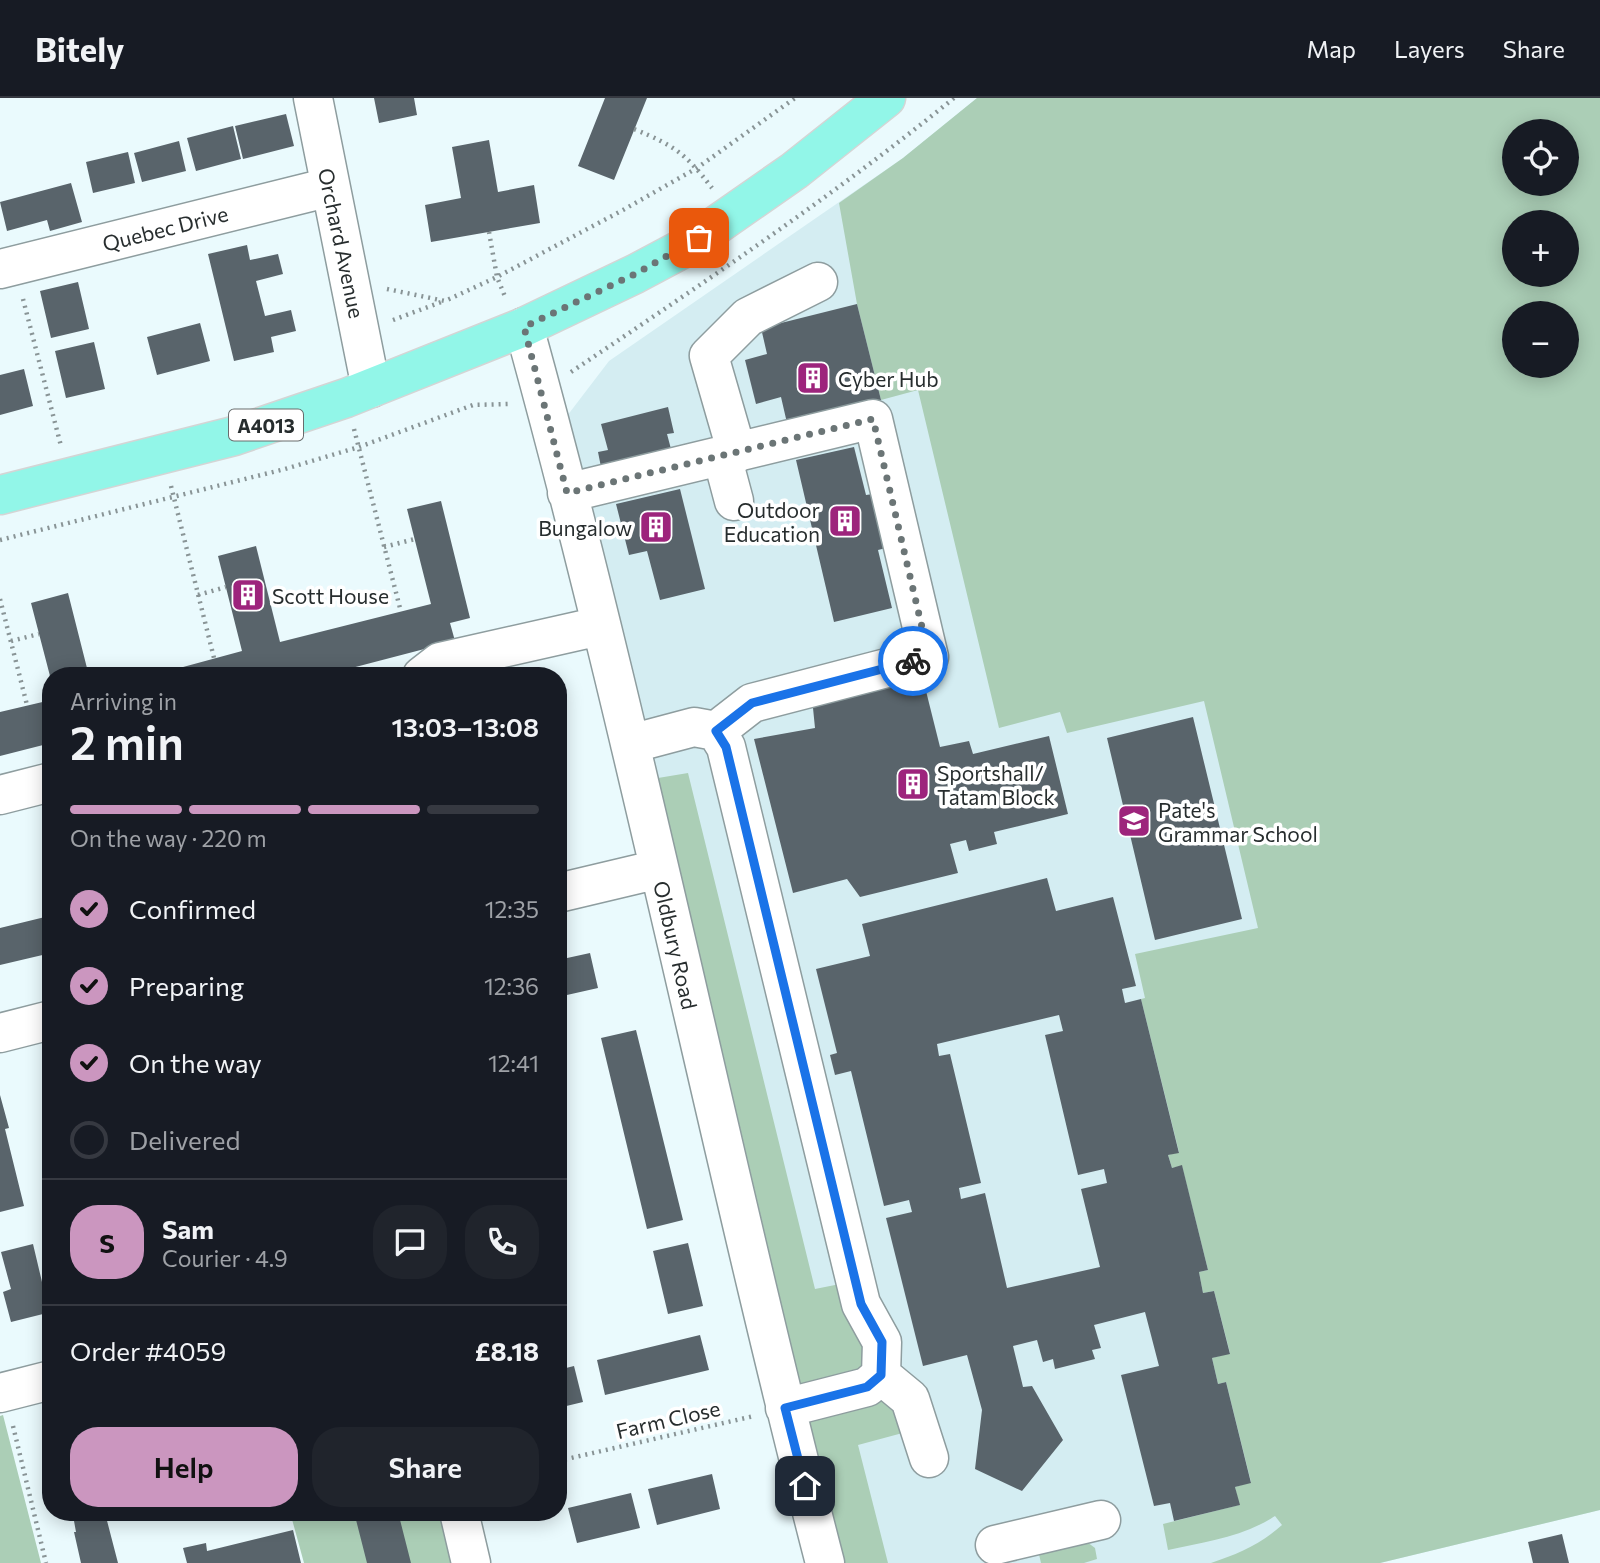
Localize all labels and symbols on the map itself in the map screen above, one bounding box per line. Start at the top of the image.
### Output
street label: Orchard Avenue [314,166,370,320]
street label: Quebec Drive [100,200,230,256]
pin [669,208,729,268]
building icon: Cyber Hub [794,359,832,397]
place label: Cyber Hub [838,366,939,391]
road number: A4013 [229,410,303,440]
place label: Outdoor Education [724,497,820,546]
building icon: Outdoor Education [826,502,864,540]
building icon: Bungalow [637,508,675,546]
place label: Bungalow [538,515,632,540]
building icon: Scott House [229,576,267,614]
place label: Scott House [272,583,389,608]
courier [878,626,948,696]
place label: Sportshall/ Tatam Block [937,760,1055,809]
building icon: Sportshall/ Tatam Block [894,765,932,803]
place label: Pate's Grammar School [1158,797,1318,846]
school or university icon: Pate's Grammar School [1115,802,1153,840]
street label: Oldbury Road [649,878,703,1012]
street label: Farm Close [614,1395,722,1443]
pin [775,1456,835,1516]

